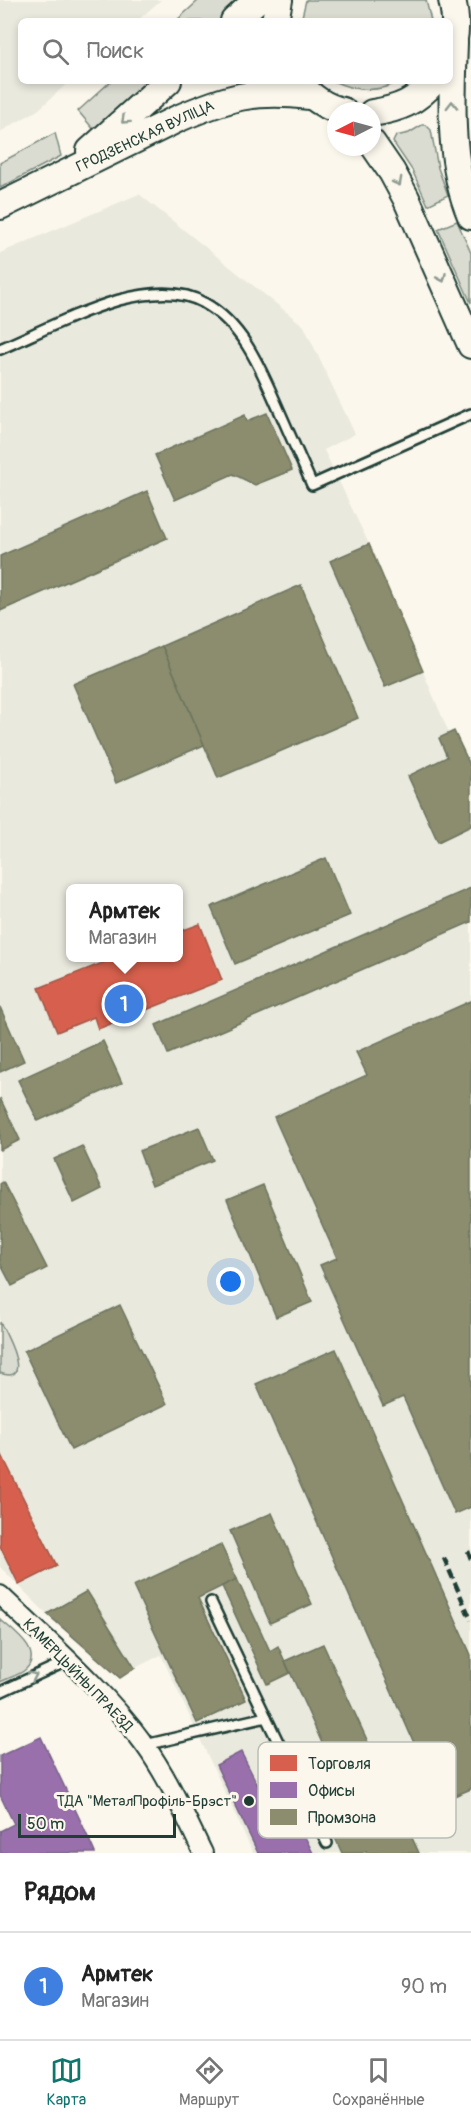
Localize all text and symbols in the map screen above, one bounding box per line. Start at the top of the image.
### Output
search box [18,18,453,84]
icon: search [39,35,72,68]
text: Поиск [87,37,144,65]
street label: ГРОДЗЕНСКАЯ ВУЛІЦА [73,96,217,177]
one-way arrow [446,101,458,110]
north arrow [327,102,381,156]
one-way arrow [121,113,132,124]
one-way arrow [390,176,402,187]
one-way arrow [435,271,447,282]
popup [66,884,183,962]
text: Армтек [88,897,161,925]
text: Магазин [88,925,157,950]
pin: 1 [104,982,144,1026]
your location [216,1267,245,1296]
street label: КАМЕРЦЫЙНЫ ПРАЕЗД [19,1615,137,1737]
one-way arrow [27,1672,38,1684]
legend [258,1742,456,1838]
text: Торговля [308,1754,371,1774]
text: Офисы [308,1781,355,1801]
place label: ТДА "МеталПрофіль-Брэст" [56,1792,237,1811]
marker: ТДА "МеталПрофіль-Брэст" [242,1794,256,1808]
text: Промзона [308,1808,376,1828]
scale bar [18,1811,176,1838]
text: 50 m [27,1814,64,1834]
text: Рядом [24,1876,96,1908]
text: Армтек [81,1960,153,1988]
text: 1 [40,1974,47,1999]
text: 90 m [401,1974,447,1999]
text: Магазин [81,1988,149,2013]
tab: Карта [46,2054,86,2110]
tab: Маршрут [179,2054,239,2110]
tab: Сохранённые [332,2054,425,2110]

